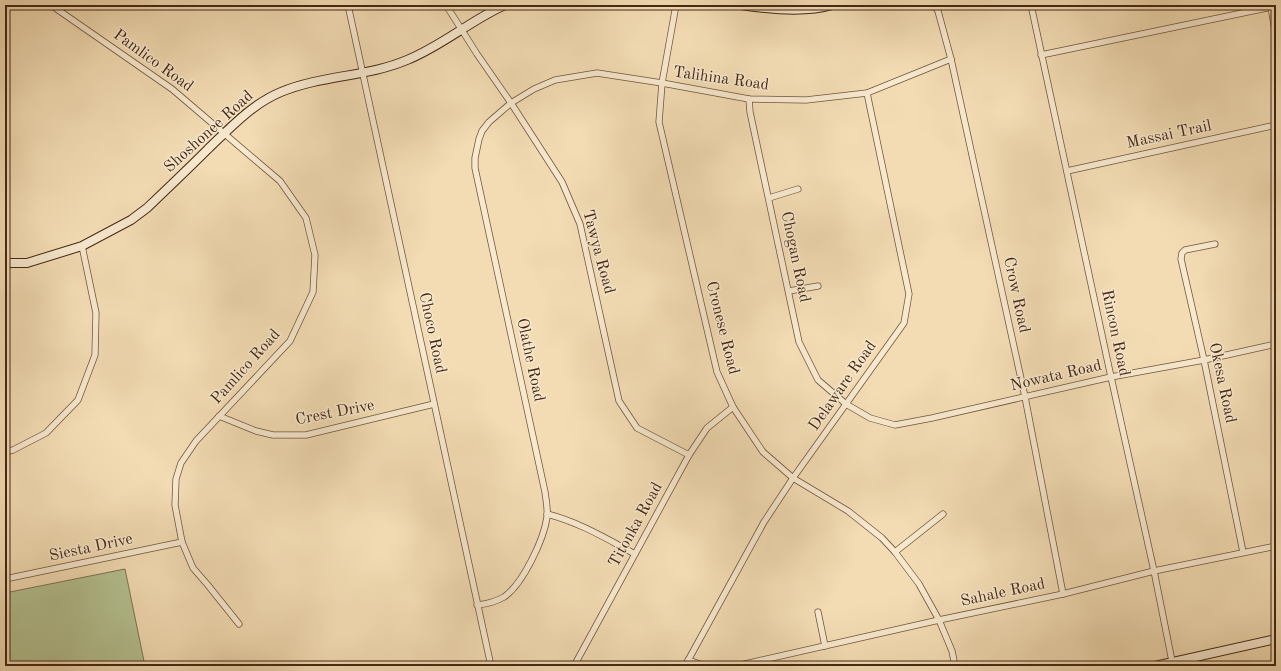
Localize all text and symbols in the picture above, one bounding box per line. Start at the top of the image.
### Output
street label: Pamlico Road [110,27,196,95]
street label: Talihina Road [672,64,770,94]
street label: Shoshonee Road [161,88,257,176]
street label: Massai Trail [1125,118,1213,152]
street label: Tawya Road [579,208,617,296]
street label: Chogan Road [778,210,812,304]
street label: Crow Road [1000,255,1032,335]
street label: Cronese Road [703,280,741,376]
street label: Rincon Road [1098,288,1132,378]
street label: Choco Road [416,291,448,375]
street label: Olathe Road [513,317,547,403]
street label: Pamlico Road [208,327,284,407]
street label: Delaware Road [806,338,880,434]
street label: Okesa Road [1206,341,1238,425]
street label: Nowata Road [1009,358,1103,394]
street label: Crest Drive [294,398,376,428]
street label: Titonka Road [606,480,666,570]
street label: Siesta Drive [48,531,134,565]
street label: Sahale Road [959,576,1047,610]

